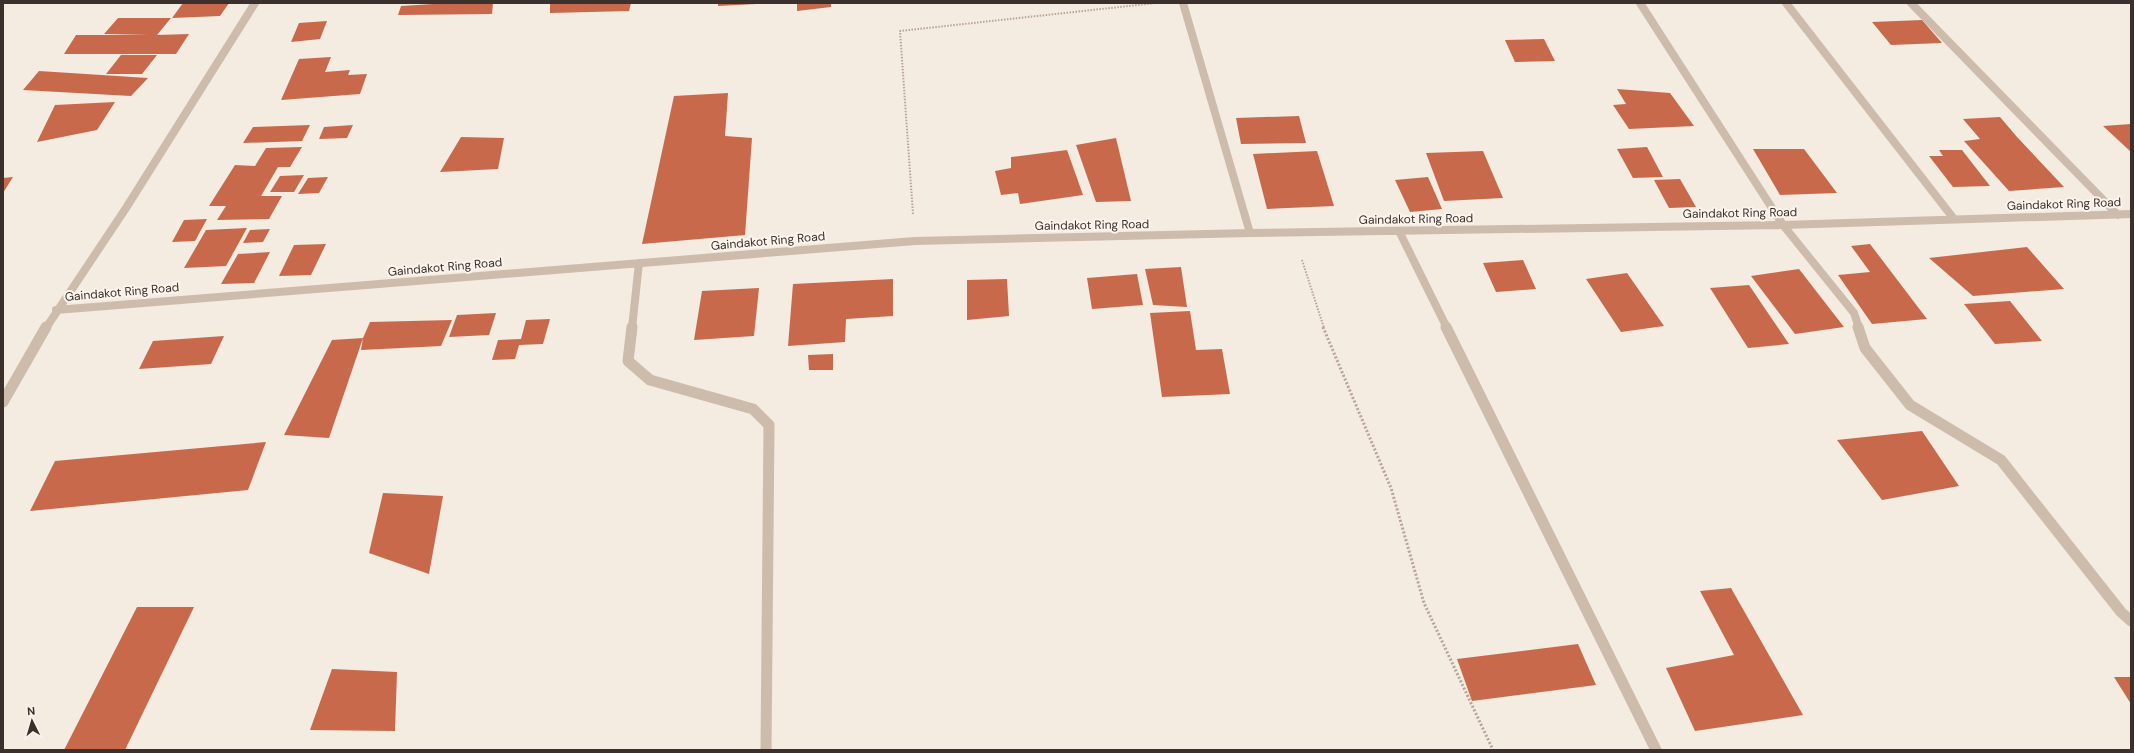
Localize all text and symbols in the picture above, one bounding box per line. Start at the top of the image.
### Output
street label: Gaindakot Ring Road [2006,194,2122,214]
street label: Gaindakot Ring Road [1683,204,1797,222]
street label: Gaindakot Ring Road [1359,210,1473,228]
street label: Gaindakot Ring Road [1035,216,1149,234]
street label: Gaindakot Ring Road [710,228,826,254]
street label: Gaindakot Ring Road [387,254,503,280]
street label: Gaindakot Ring Road [64,279,180,305]
north arrow [12,701,52,741]
text: N [27,704,36,718]

